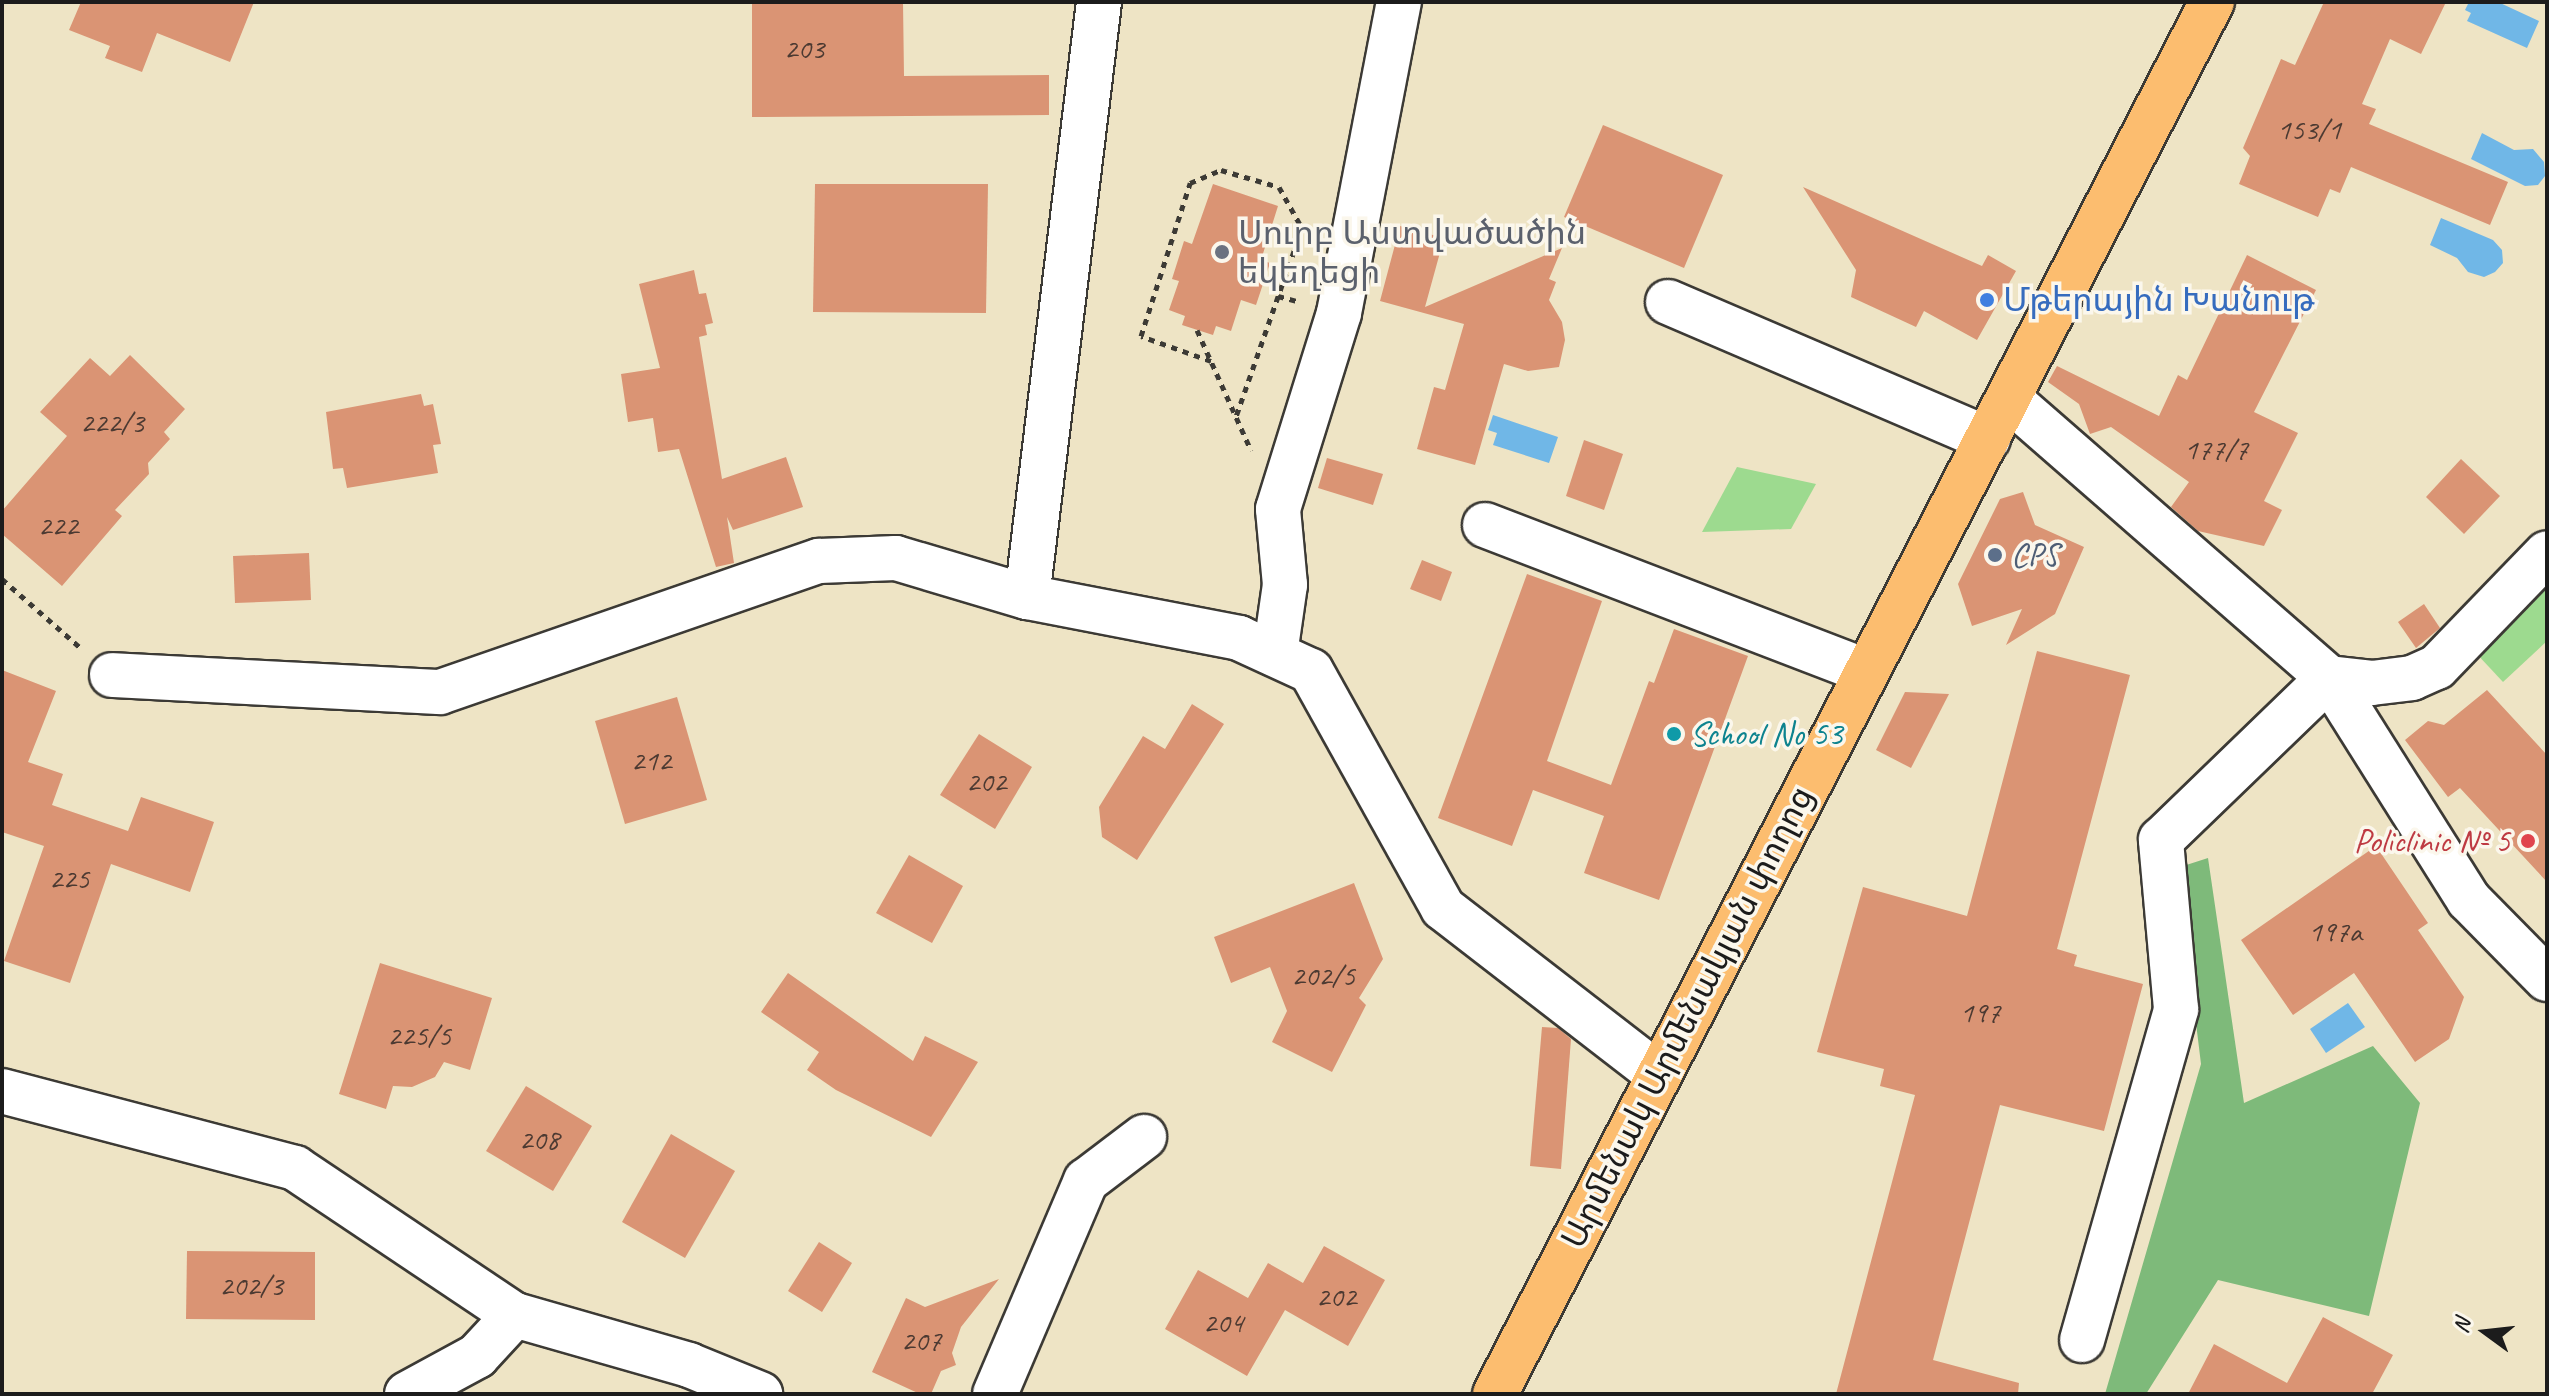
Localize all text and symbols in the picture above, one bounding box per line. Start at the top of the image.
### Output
house number: 203 [784,30,824,66]
house number: 153/1 [2277,111,2341,147]
place label: Սուրբ Աստվածածին եկեղեցի [1238,212,1586,292]
marker: Սուրբ Աստվածածին եկեղեցի [1213,243,1231,261]
place label: Մթերային Խանութ [2003,280,2315,320]
marker: Մթերային Խանութ [1978,291,1996,309]
house number: 222/3 [80,404,144,440]
house number: 177/7 [2184,431,2248,467]
house number: 222 [38,507,78,543]
place label: CPS [2011,535,2059,575]
marker: CPS [1986,546,2004,564]
place label: School No 53 [1690,714,1843,754]
marker: School No 53 [1665,725,1683,743]
house number: 212 [631,742,671,778]
house number: 202 [966,763,1006,799]
street label: Արմենակ Արմենակյան փողոց [1552,779,1822,1255]
place label: Policlinic № 5 [2354,821,2510,861]
marker: Policlinic № 5 [2517,830,2539,852]
house number: 225 [49,860,89,896]
house number: 197a [2308,913,2362,949]
house number: 202/5 [1291,957,1355,993]
house number: 197 [1960,994,2000,1030]
house number: 225/5 [387,1017,451,1053]
house number: 208 [519,1121,559,1157]
house number: 202/3 [219,1267,283,1303]
house number: 202 [1316,1278,1356,1314]
north arrow [2445,1292,2525,1372]
house number: 204 [1203,1304,1243,1340]
text: N [2447,1316,2477,1336]
house number: 207 [901,1322,941,1358]

